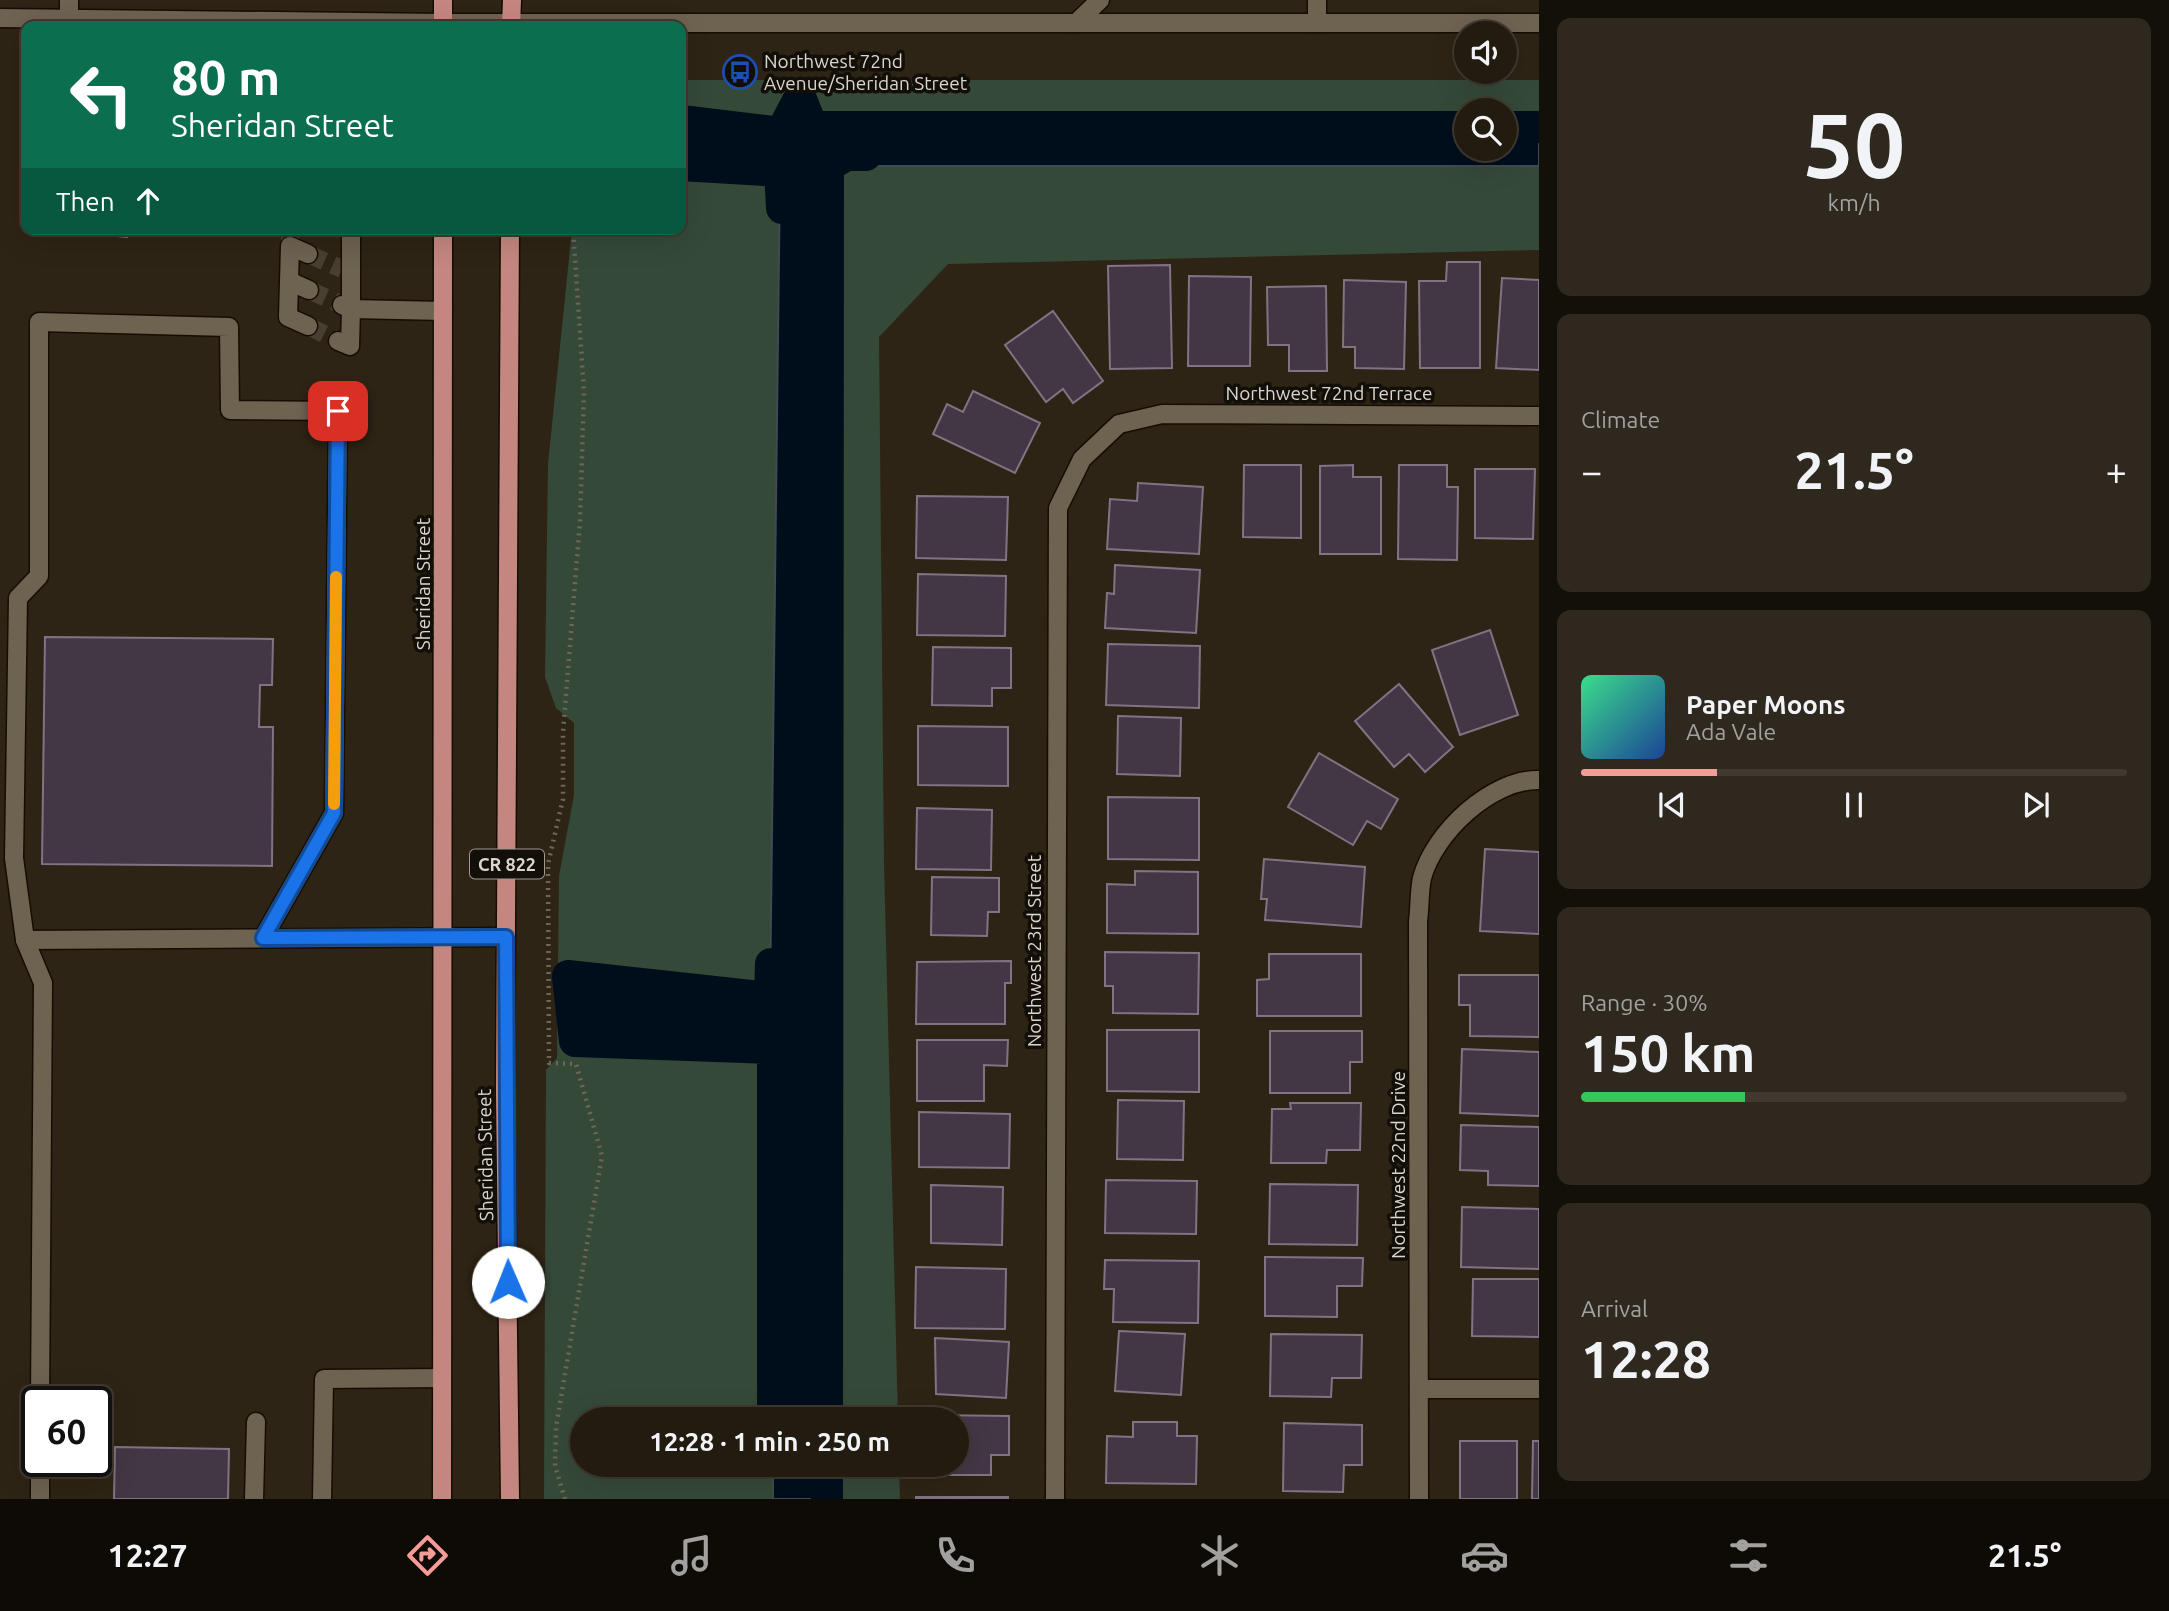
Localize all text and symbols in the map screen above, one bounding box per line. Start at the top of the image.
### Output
map controls [1454,21,1517,161]
button: sound [1454,21,1517,84]
icon: left [56,49,147,140]
text: 80 m [171,49,280,104]
place label: Northwest 72nd Avenue/Sheridan Street [764,50,968,94]
bus stop icon: Northwest 72nd Avenue/Sheridan Street [721,53,759,91]
text: 50 [1803,93,1905,195]
button: search [1454,98,1517,161]
text: Sheridan Street [171,107,394,143]
icon: ahead [129,182,167,220]
text: Then [56,187,115,216]
text: km/h [1827,190,1881,215]
pin [308,381,368,441]
street label: Northwest 72nd Terrace [1226,382,1432,404]
icon: arrive [319,392,357,430]
text: Climate [1581,407,1660,432]
text: 21.5° [1794,441,1914,499]
text: − [1581,450,1602,492]
text: + [2106,450,2127,492]
street label: Sheridan Street [412,517,434,650]
text: Paper Moons [1686,690,1845,719]
text: Ada Vale [1686,719,1776,744]
icon: previous [1653,786,1691,824]
icon: pause [1835,786,1873,824]
icon: next [2017,786,2055,824]
road number: CR 822 [470,850,544,878]
street label: Northwest 23rd Street [1023,854,1045,1047]
text: Range · 30% [1581,990,1708,1015]
text: 150 km [1581,1024,1755,1082]
street label: Northwest 22nd Drive [1387,1071,1409,1259]
street label: Sheridan Street [473,1088,497,1221]
position arrow [471,1245,545,1319]
text: Arrival [1581,1296,1648,1321]
text: 12:28 [1581,1330,1711,1388]
speed limit sign: 60 [21,1386,112,1477]
text: 12:28 · 1 min · 250 m [649,1427,890,1456]
icon: directions [403,1531,452,1580]
icon: music [667,1531,716,1580]
icon: phone [931,1531,980,1580]
icon: climate [1195,1531,1244,1580]
icon: car [1460,1531,1509,1580]
icon: filters [1724,1531,1773,1580]
text: 12:27 [108,1537,188,1573]
text: 21.5° [1988,1537,2061,1573]

